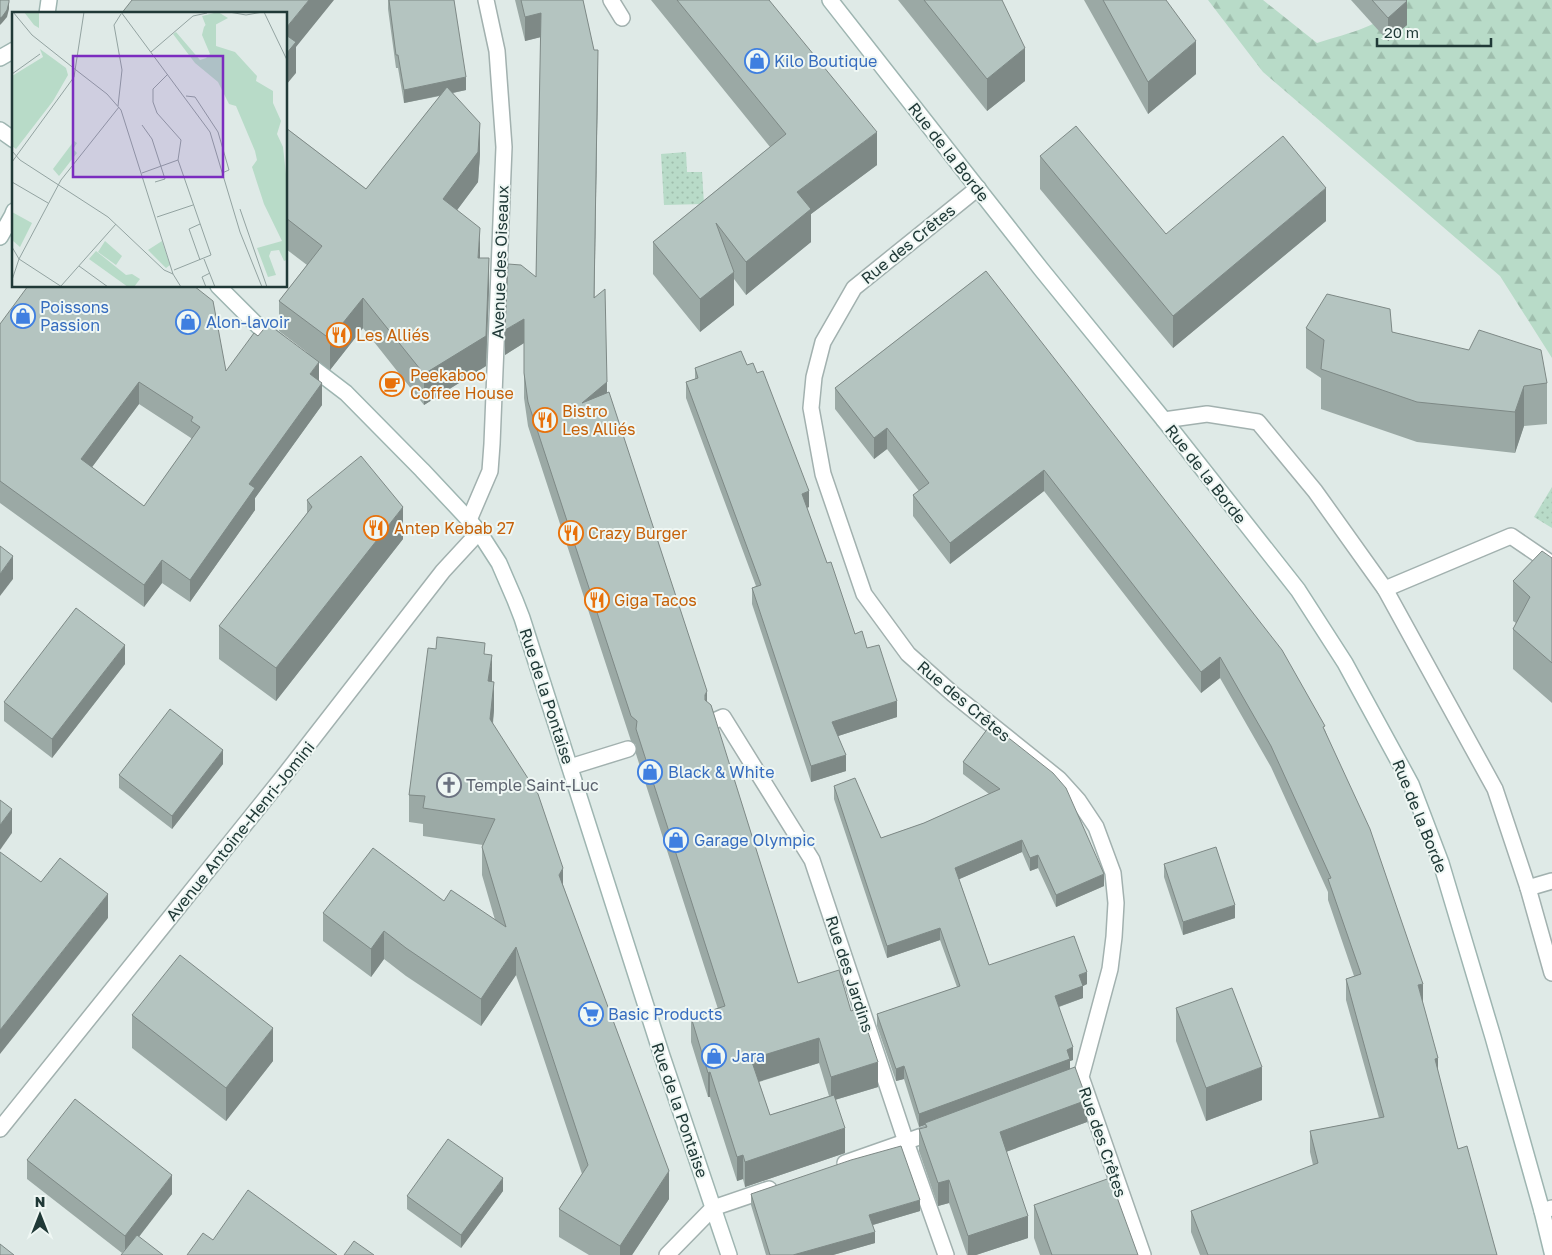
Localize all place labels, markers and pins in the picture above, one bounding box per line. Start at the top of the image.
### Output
shop icon: Kilo Boutique [744,48,770,74]
place label: Kilo Boutique [774,51,877,71]
place label: Poissons Passion [40,297,109,335]
shop icon: Poissons Passion [10,303,36,329]
shop icon: Alon-lavoir [175,309,201,335]
place label: Alon-lavoir [206,312,290,332]
restaurant icon: Les Alliés [326,322,352,348]
place label: Les Alliés [356,325,429,345]
place label: Peekaboo Coffee House [410,365,514,403]
cafe icon: Peekaboo Coffee House [379,371,405,397]
place label: Bistro Les Alliés [562,401,635,439]
restaurant icon: Bistro Les Alliés [532,407,558,433]
restaurant icon: Antep Kebab 27 [363,515,389,541]
place label: Antep Kebab 27 [394,518,514,538]
restaurant icon: Crazy Burger [558,520,584,546]
place label: Crazy Burger [588,523,687,543]
restaurant icon: Giga Tacos [584,587,610,613]
place label: Giga Tacos [614,590,697,610]
shop icon: Black & White [637,759,663,785]
place label: Black & White [668,762,775,782]
church icon: Temple Saint-Luc [436,772,462,798]
place label: Temple Saint-Luc [466,775,599,795]
shop icon: Garage Olympic [663,827,689,853]
place label: Garage Olympic [694,830,815,850]
supermarket icon: Basic Products [578,1001,604,1027]
place label: Basic Products [608,1004,723,1024]
shop icon: Jara [701,1043,727,1069]
place label: Jara [732,1046,765,1066]

